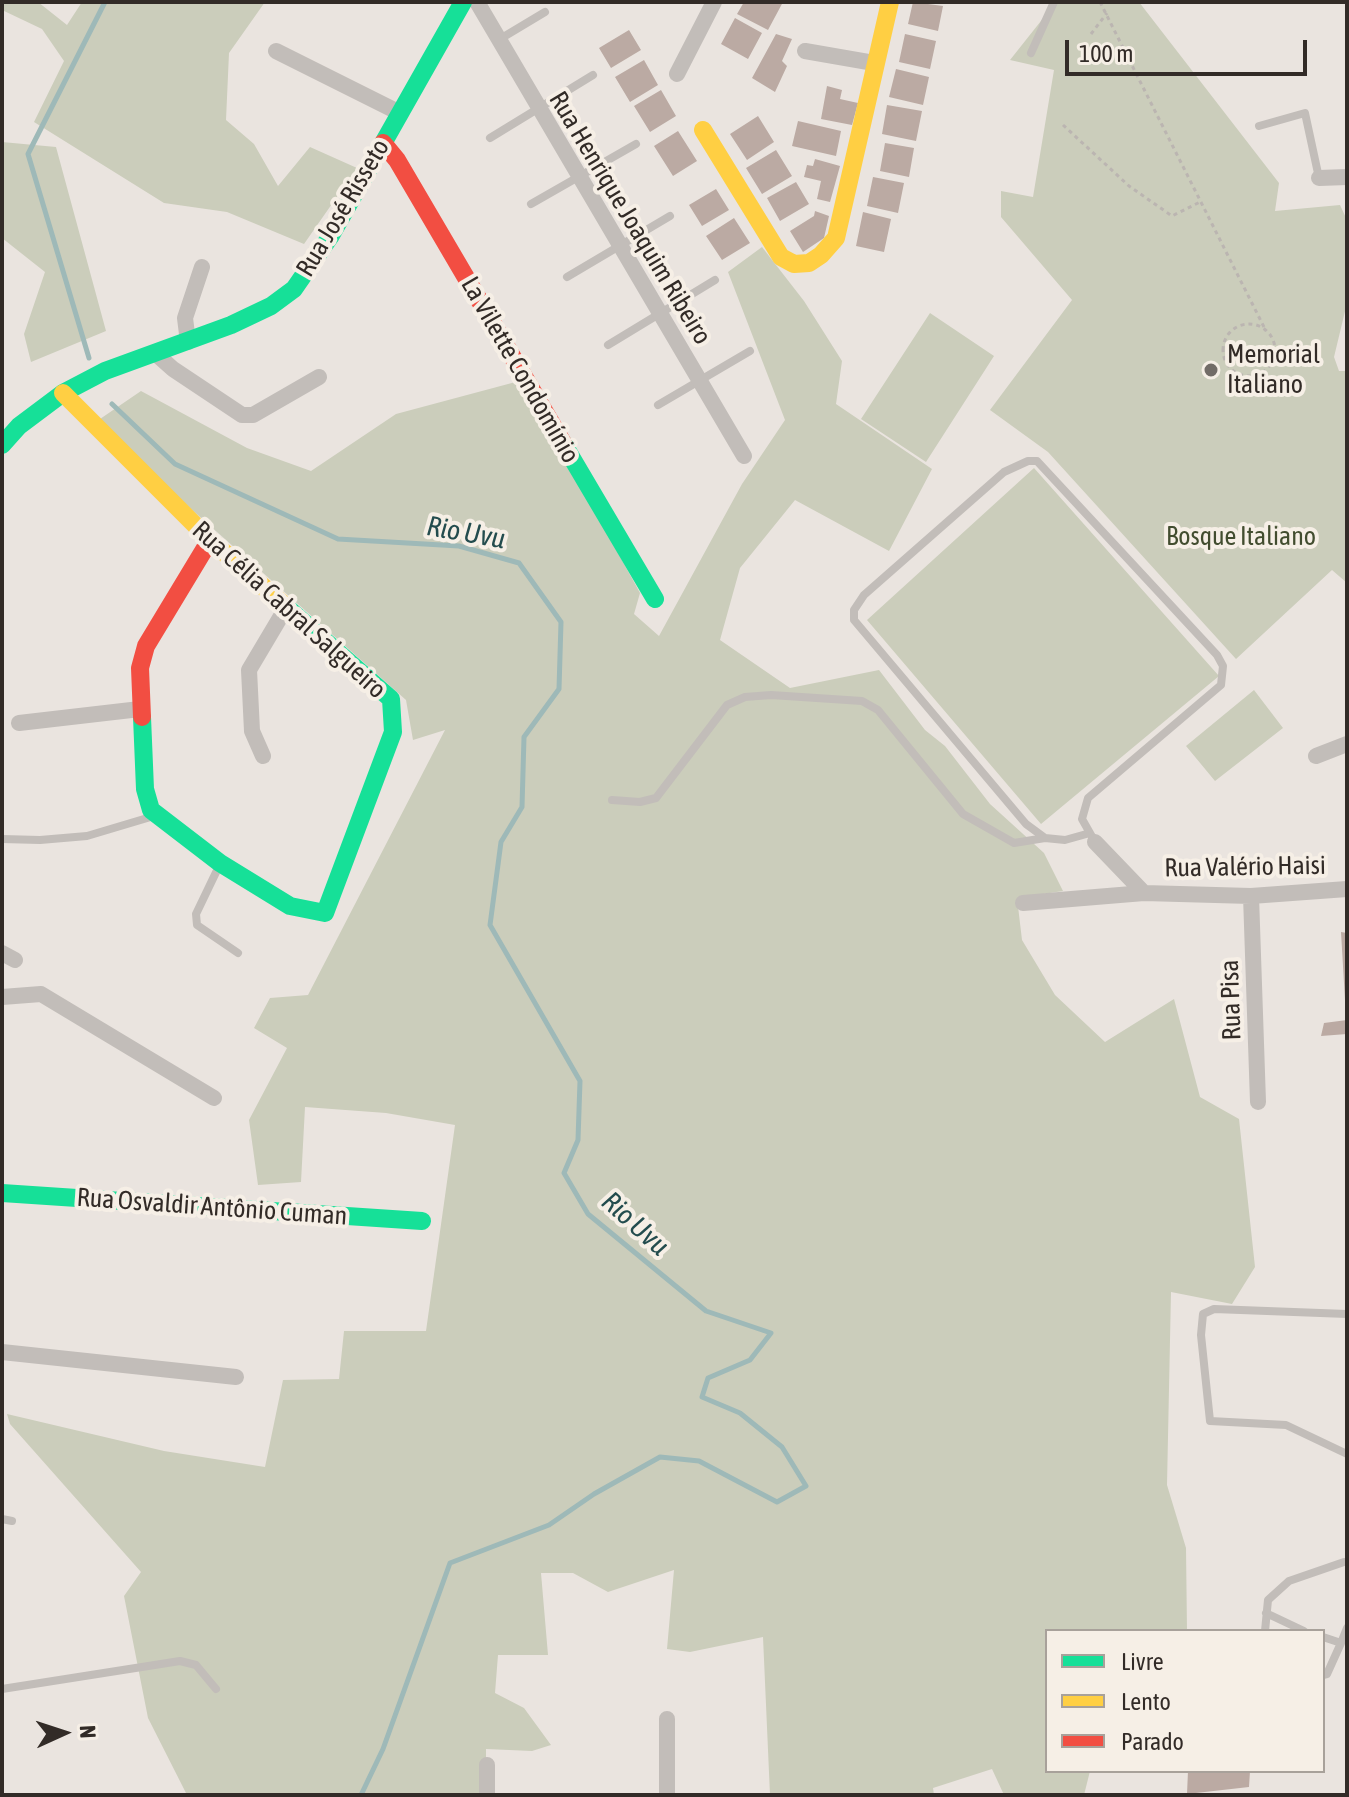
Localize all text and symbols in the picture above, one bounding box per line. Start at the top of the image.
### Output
scale bar [1069,24,1311,74]
text: 100 m [1079,40,1133,67]
street label: Rua Henrique Joaquim Ribeiro [542,86,718,350]
street label: Rua José Risseto [290,134,396,282]
street label: La Vilette Condomínio [454,271,586,469]
place label: Memorial Italiano [1227,339,1320,400]
marker: Memorial Italiano [1202,361,1220,379]
water label: Rio Uvu [424,510,508,556]
street label: Rua Célia Cabral Salgueiro [186,515,392,705]
park label: Bosque Italiano [1166,521,1316,553]
street label: Rua Valério Haisi [1164,850,1326,884]
street label: Rua Pisa [1214,959,1248,1041]
street label: Rua Osvaldir Antônio Cuman [76,1182,348,1232]
water label: Rio Uvu [594,1185,676,1263]
legend [1045,1629,1325,1773]
text: Livre [1121,1648,1164,1675]
text: Lento [1121,1688,1171,1715]
north arrow [24,1693,104,1773]
text: N [75,1725,101,1739]
text: Parado [1121,1728,1184,1755]

